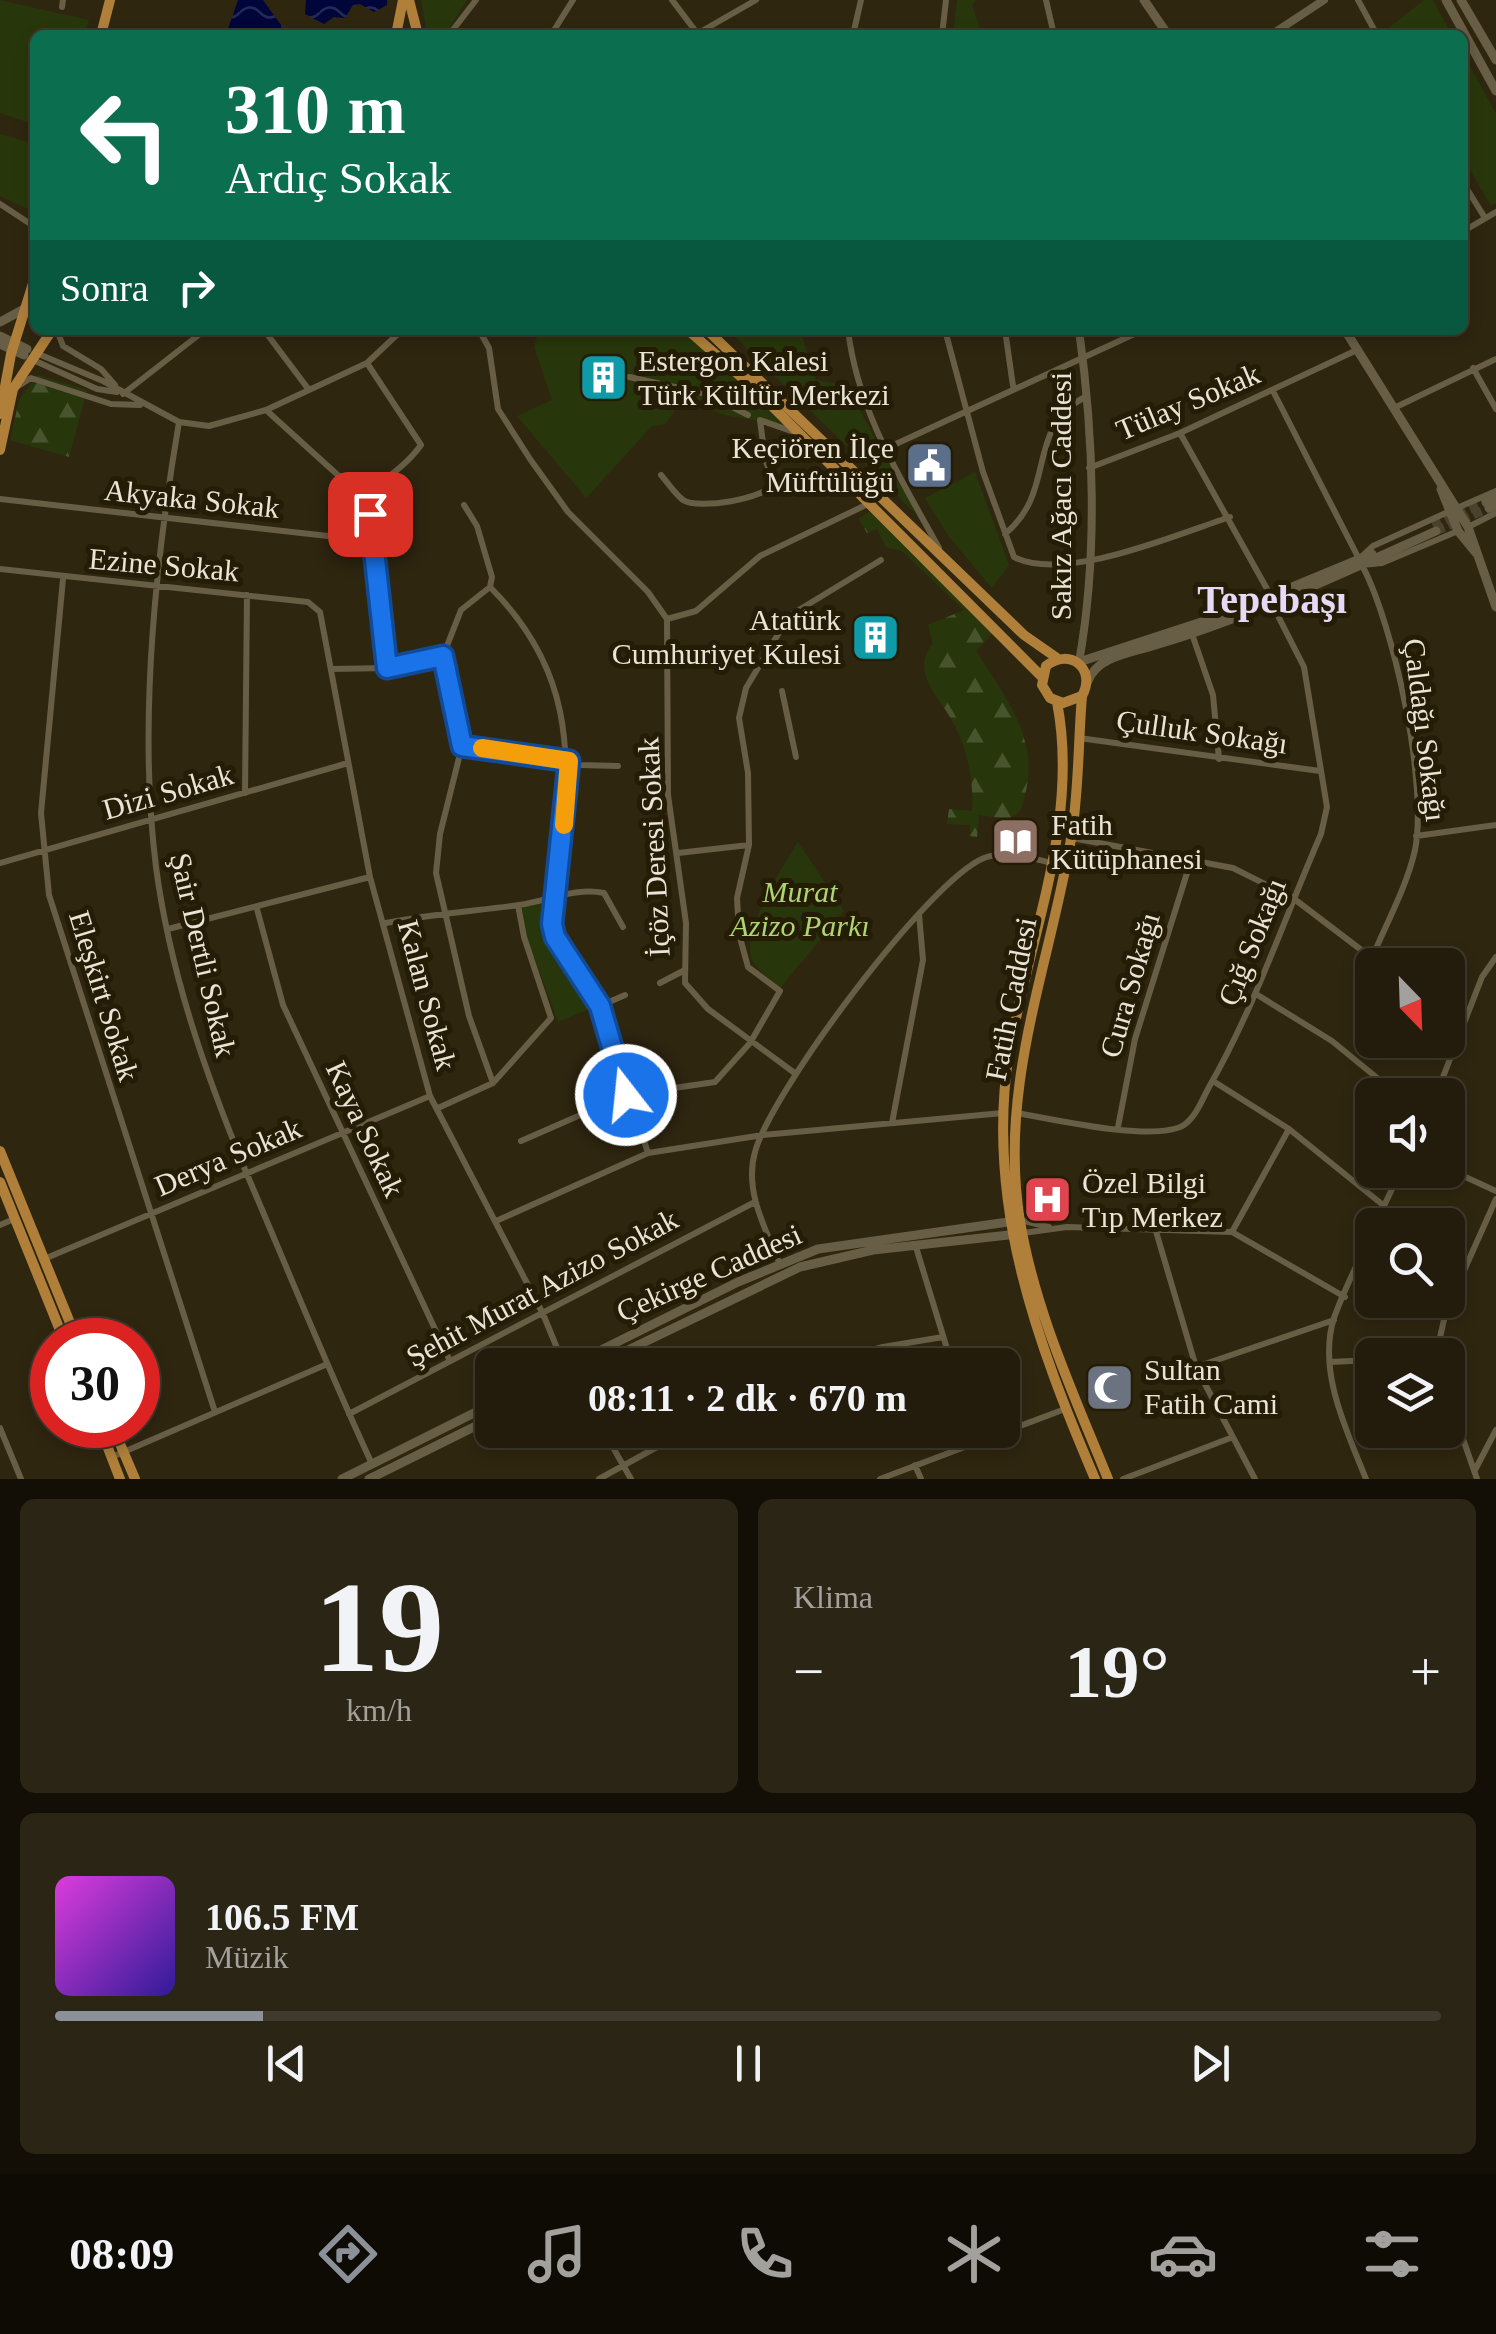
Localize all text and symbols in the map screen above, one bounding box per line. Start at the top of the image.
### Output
icon: left [60,70,190,200]
text: 310 m [225,71,406,148]
text: Ardıç Sokak [225,153,451,203]
icon: right [169,260,224,315]
text: Sonra [60,267,149,309]
place label: Estergon Kalesi Türk Kültür Merkezi [638,344,890,411]
building icon: Estergon Kalesi Türk Kültür Merkezi [577,352,629,404]
street label: Tülay Sokak [1111,357,1264,447]
street label: Sakız Ağacı Caddesi [1044,372,1077,620]
place label: Keçiören İlçe Müftülüğü [732,431,894,498]
public building icon: Keçiören İlçe Müftülüğü [903,439,955,491]
pin [328,472,413,557]
street label: Akyaka Sokak [103,473,281,524]
icon: arrive [343,487,398,542]
street label: Ezine Sokak [87,541,241,588]
district label: Tepebaşı [1197,577,1347,622]
place label: Atatürk Cumhuriyet Kulesi [612,603,841,670]
building icon: Atatürk Cumhuriyet Kulesi [850,611,902,663]
street label: Çaldağı Sokağı [1398,637,1453,823]
street label: Çulluk Sokağı [1114,703,1290,760]
street label: İçöz Deresi Sokak [631,736,676,958]
street label: Dizi Sokak [99,757,237,826]
place label: Fatih Kütüphanesi [1051,808,1203,875]
library icon: Fatih Kütüphanesi [990,816,1042,868]
street label: Şair Dertli Sokak [164,850,243,1060]
street label: Çığ Sokağı [1211,873,1292,1010]
park label: Murat Azizo Parkı [728,875,870,942]
street label: Eleşkirt Sokak [63,907,146,1085]
street label: Cura Sokağı [1093,909,1166,1061]
street label: Fatih Caddesi [978,914,1043,1083]
street label: Kalan Sokak [392,916,463,1074]
north arrow [1355,948,1465,1058]
map controls [1355,948,1465,1448]
position arrow [574,1043,678,1147]
street label: Kaya Sokak [320,1056,411,1202]
button: sound [1355,1078,1465,1188]
street label: Derya Sokak [150,1111,306,1202]
place label: Özel Bilgi Tıp Merkez [1082,1166,1223,1233]
hospital icon: Özel Bilgi Tıp Merkez [1021,1174,1073,1226]
street label: Şehit Murat Azizo Sokak [400,1202,683,1373]
button: search [1355,1208,1465,1318]
street label: Çekirge Caddesi [611,1217,806,1328]
speed limit sign: 30 [30,1318,160,1448]
button: layers [1355,1338,1465,1448]
place label: Sultan Fatih Cami [1144,1353,1278,1420]
mosque icon: Sultan Fatih Cami [1083,1361,1135,1413]
text: 08:11 · 2 dk · 670 m [588,1377,907,1419]
text: 19 [314,1555,444,1699]
text: Klima [793,1579,873,1615]
text: 19° [1065,1630,1170,1713]
text: − [793,1641,824,1702]
text: + [1410,1641,1441,1702]
text: km/h [346,1692,412,1728]
text: 106.5 FM [205,1896,359,1938]
text: Müzik [205,1939,289,1975]
icon: previous [259,2036,314,2091]
icon: pause [721,2036,776,2091]
icon: next [1183,2036,1238,2091]
icon: directions [313,2219,383,2289]
icon: music [522,2219,592,2289]
icon: phone [730,2219,800,2289]
icon: climate [939,2219,1009,2289]
icon: car [1148,2219,1218,2289]
icon: filters [1357,2219,1427,2289]
text: 08:09 [69,2229,174,2279]

